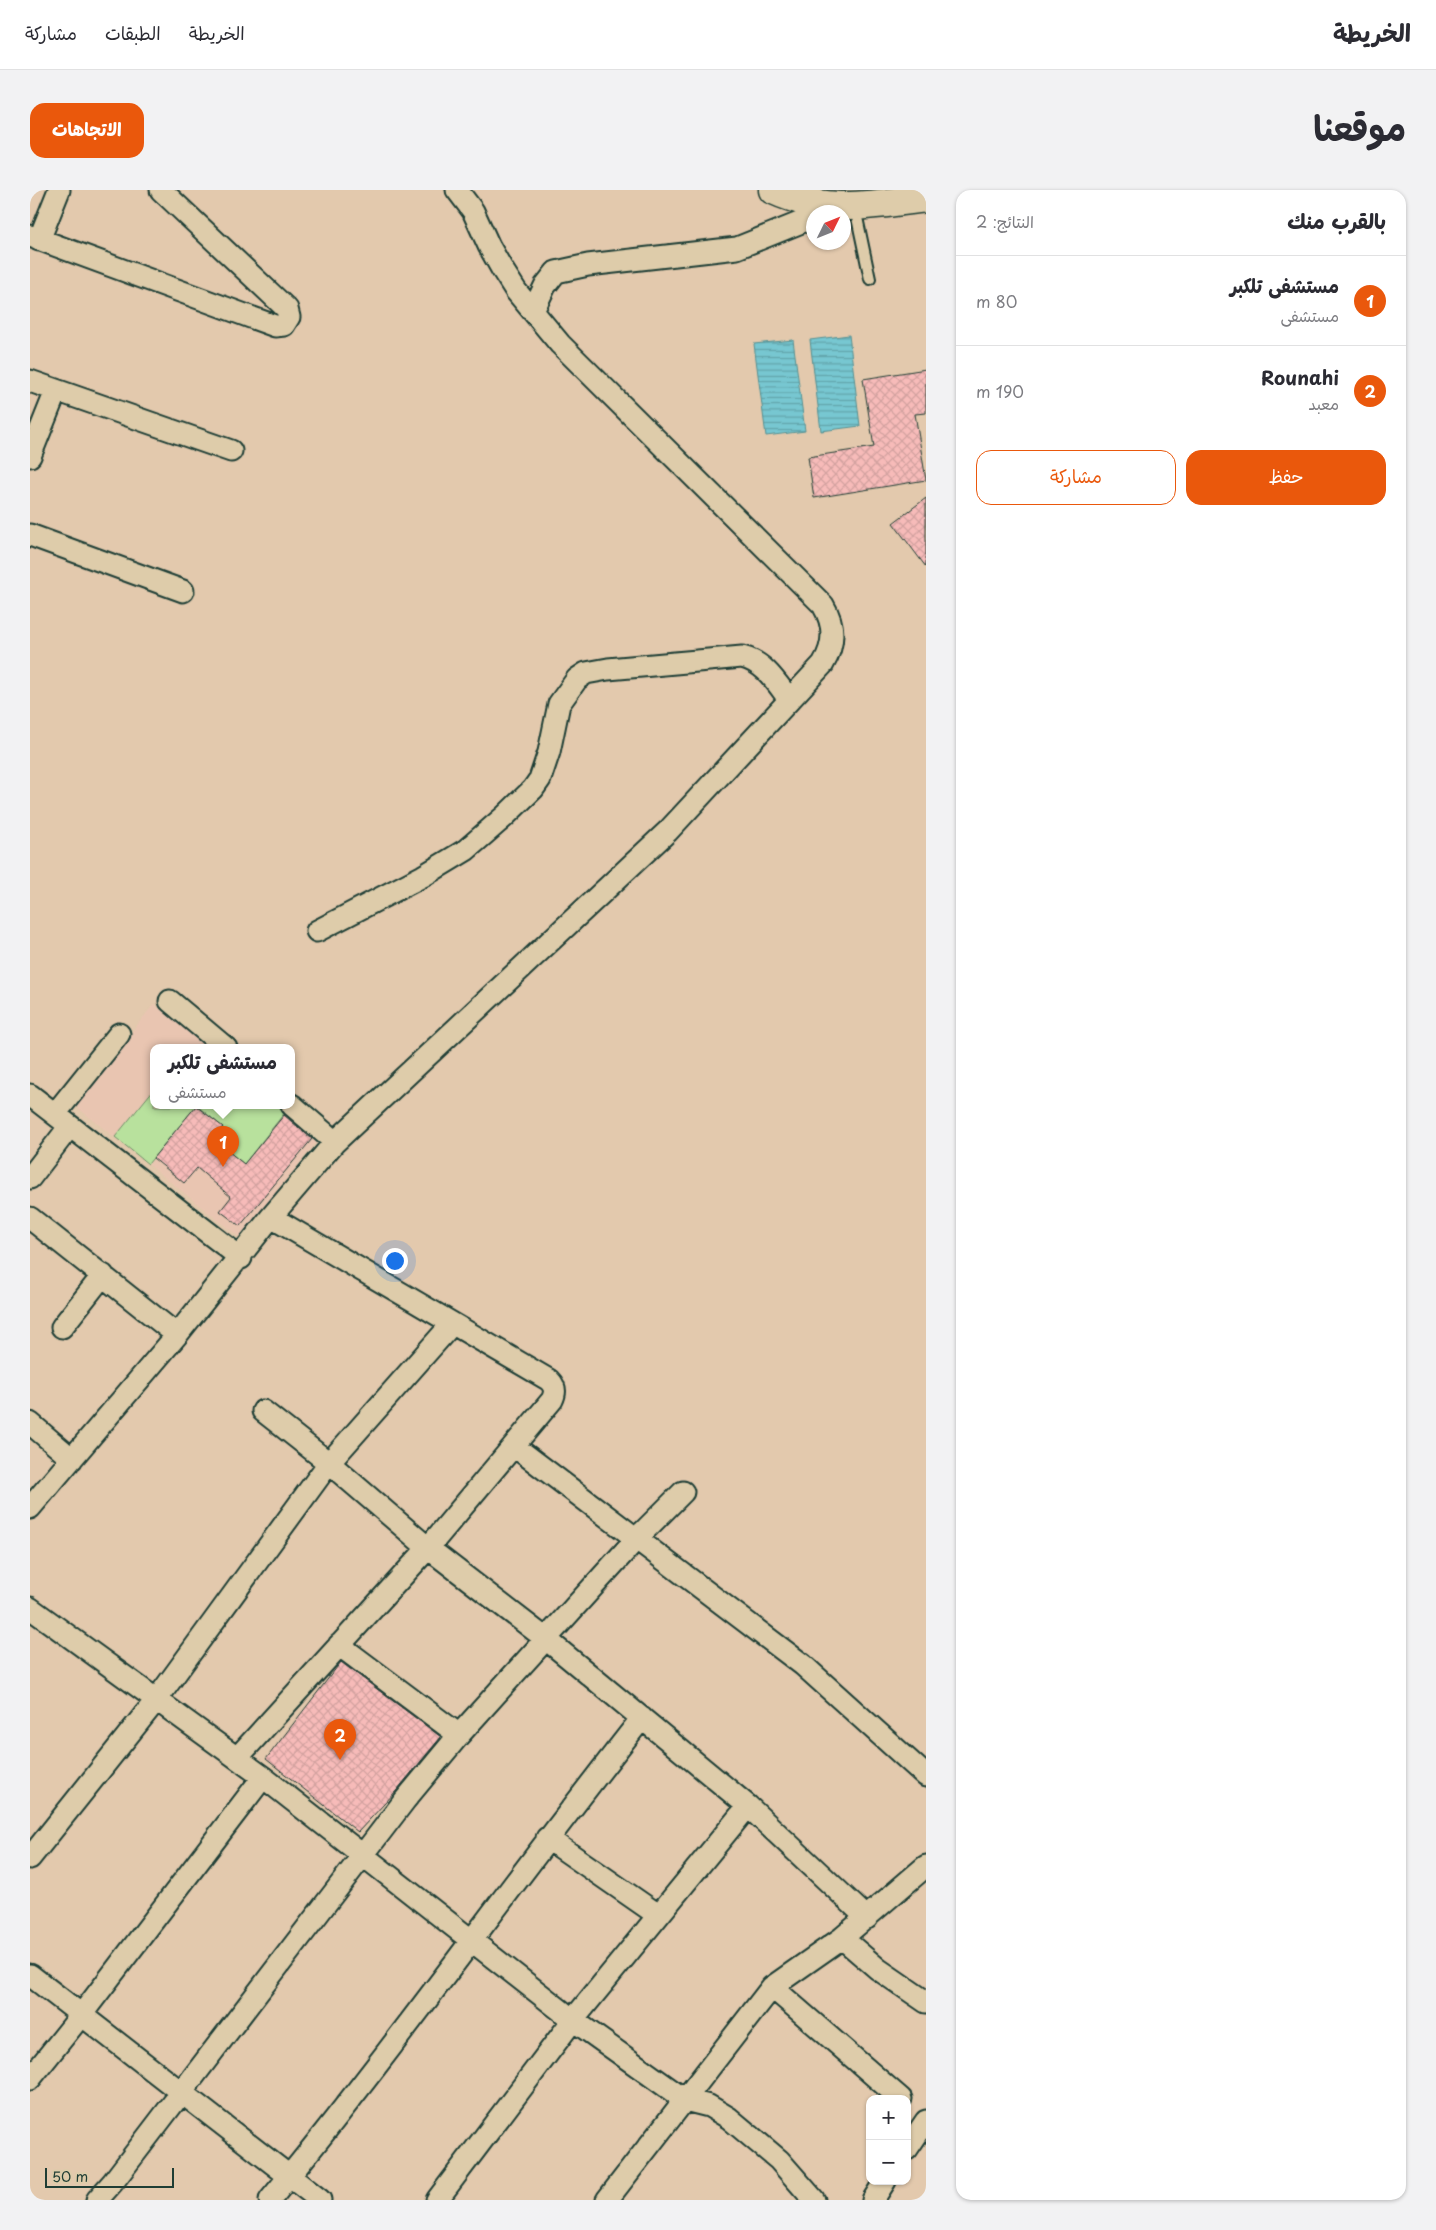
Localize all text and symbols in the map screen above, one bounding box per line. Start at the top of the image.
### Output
text: الخريطة [1333,14,1411,50]
text: مشاركة [25,19,77,46]
text: الطبقات [105,19,161,46]
text: الخريطة [189,19,245,46]
text: موقعنا [1313,100,1406,153]
button: الاتجاهات [30,103,144,158]
text: بالقرب منك [1287,204,1386,236]
north arrow [806,205,851,250]
text: النتائج: 2 [976,209,1034,233]
text: مستشفى تلكبر [1230,271,1339,299]
text: 80 m [976,289,1017,313]
text: 1 [1366,289,1374,313]
text: مستشفى [1280,303,1339,327]
text: Rounahi [1261,363,1339,391]
text: 190 m [976,379,1024,403]
text: 2 [1364,379,1376,403]
text: معبد [1308,391,1339,415]
button: مشاركة [976,450,1176,505]
button: حفظ [1186,450,1386,505]
popup [150,1044,295,1109]
text: مستشفى تلكبر [168,1047,277,1075]
text: مستشفى [168,1079,227,1103]
pin: 1 [207,1126,239,1167]
your location [382,1248,408,1274]
pin: 2 [324,1719,356,1760]
map controls [866,2095,911,2185]
button: + [866,2095,911,2140]
button: − [866,2140,911,2185]
scale bar [45,2165,174,2188]
text: 50 m [52,2166,88,2187]

